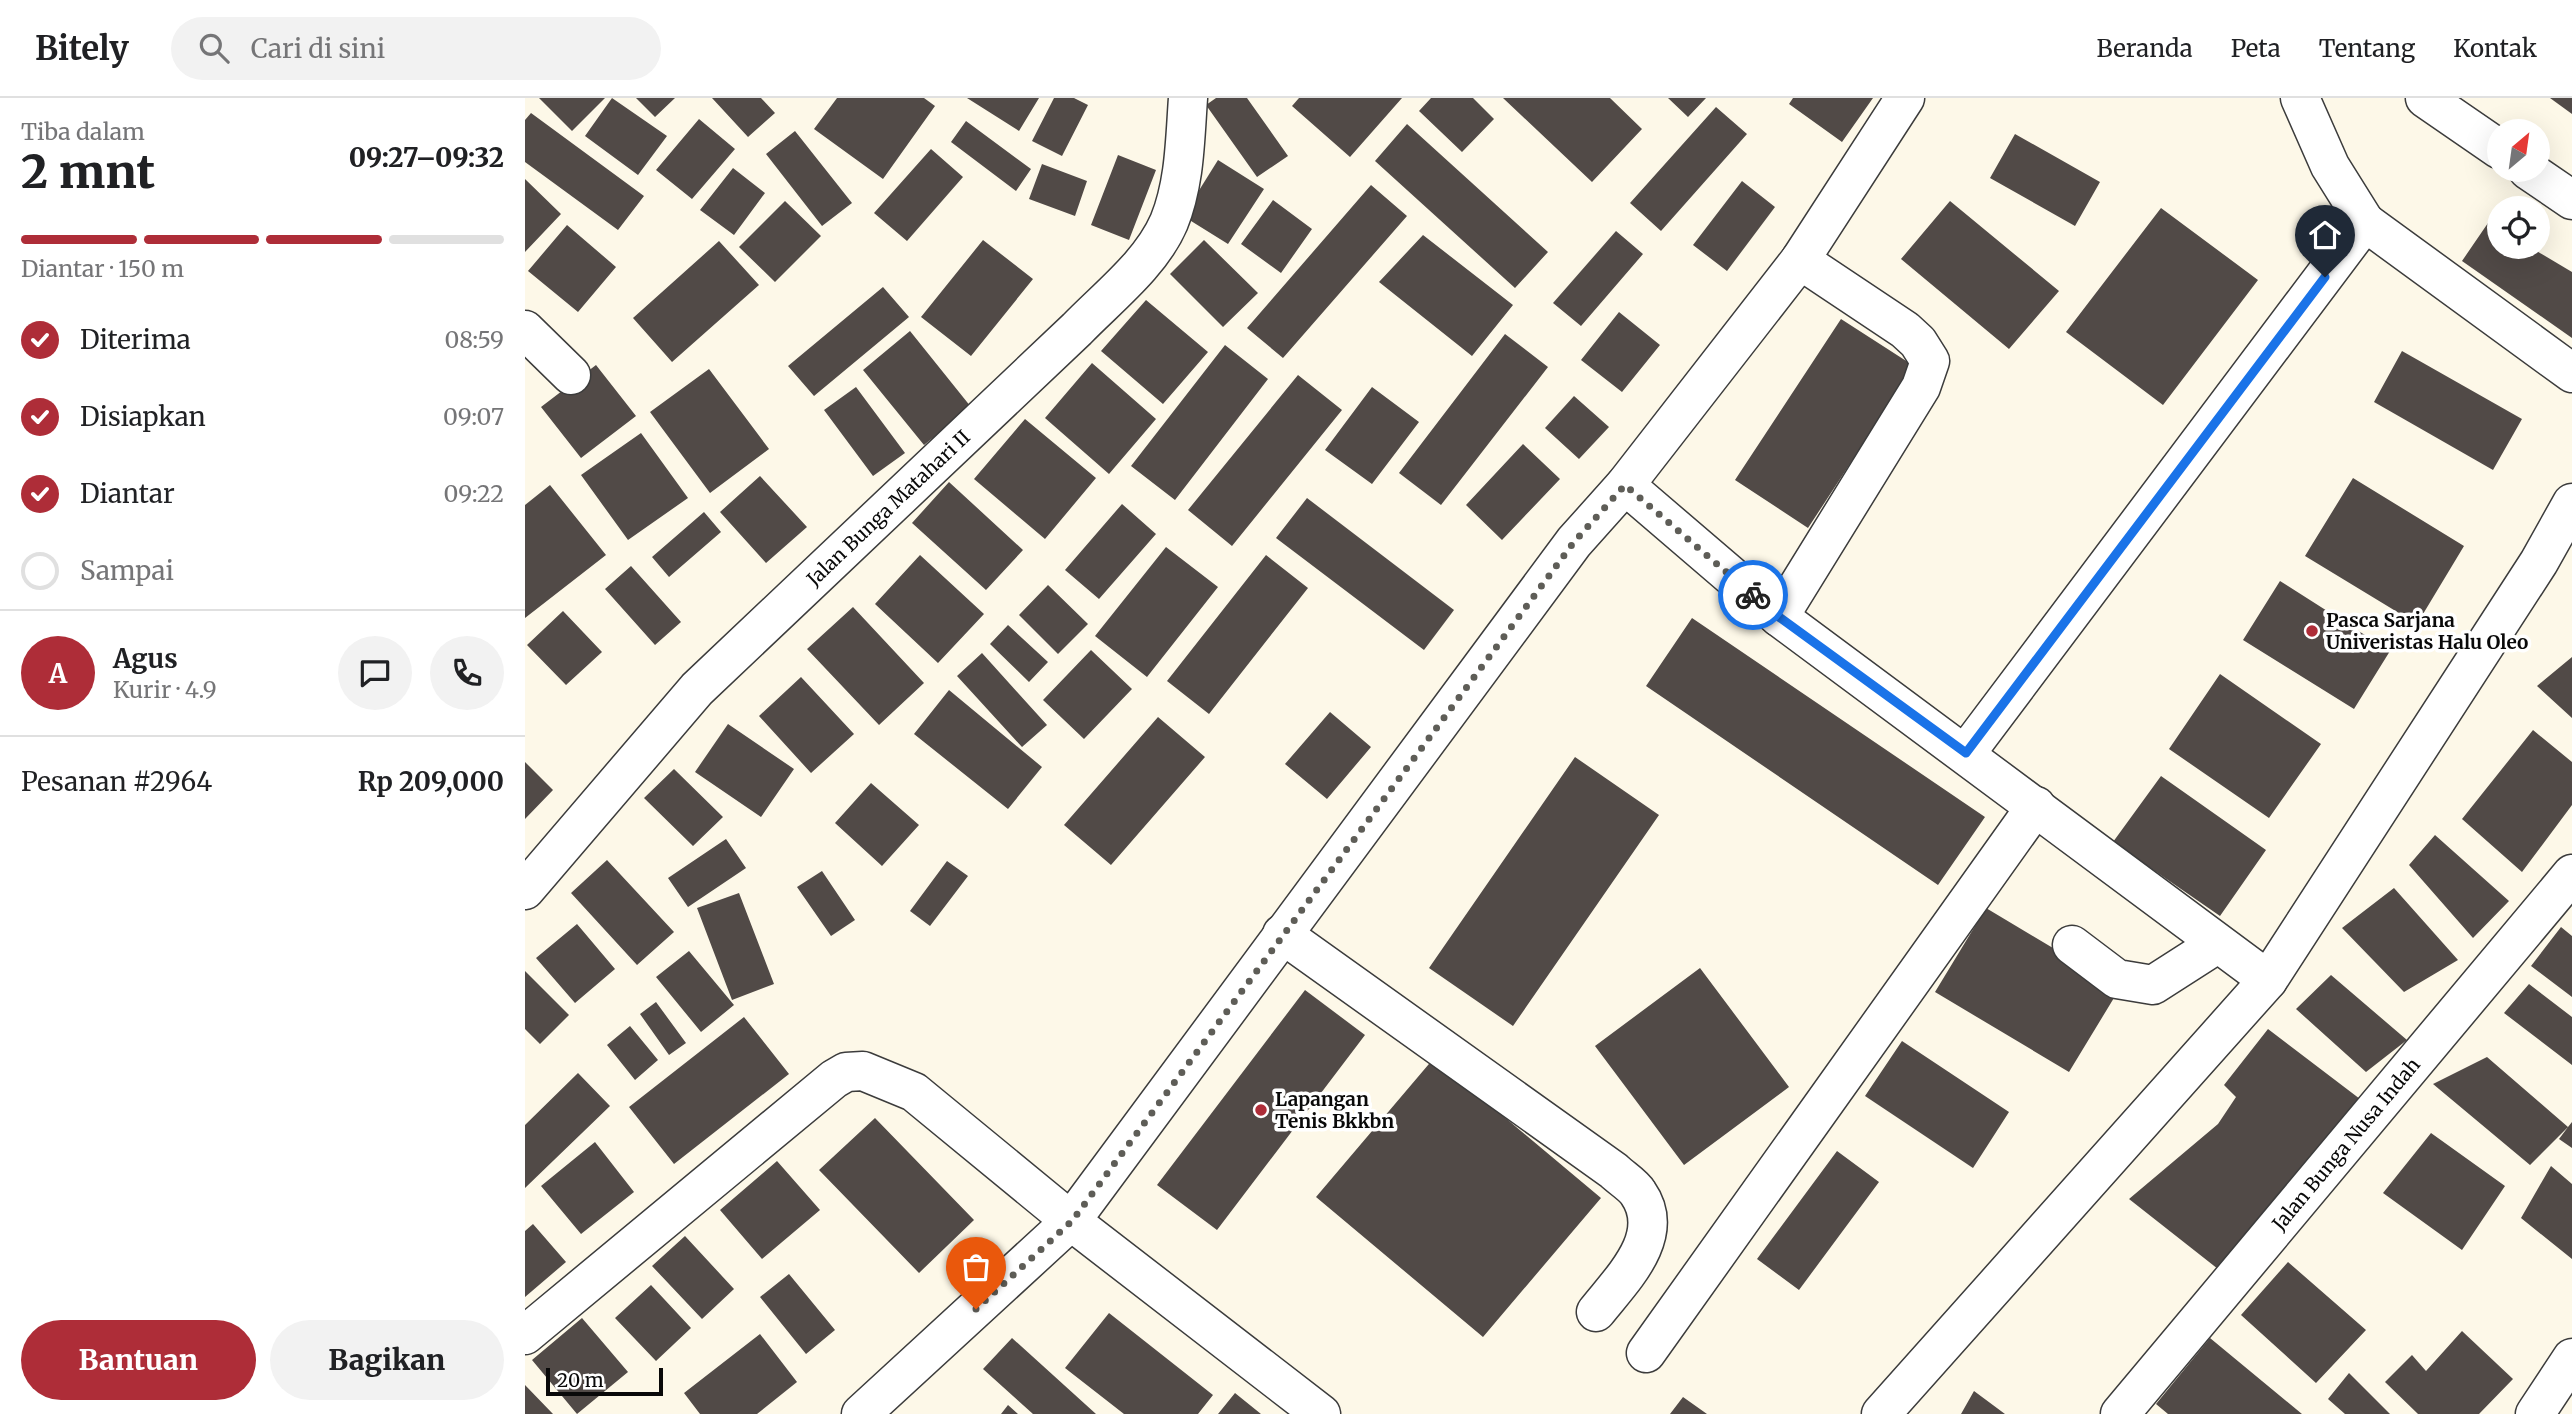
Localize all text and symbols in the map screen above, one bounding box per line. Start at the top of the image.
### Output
search box [171,17,661,80]
text: Bitely [35,28,129,69]
icon: search [195,29,233,67]
text: Cari di sini [251,32,385,65]
text: Beranda [2097,33,2193,64]
text: Peta [2231,33,2281,64]
text: Tentang [2319,33,2415,64]
text: Kontak [2453,33,2537,64]
text: Tiba dalam [21,117,145,146]
north arrow [2487,119,2550,182]
map controls [2487,119,2550,259]
text: 09:27–09:32 [349,141,504,174]
text: 2 mnt [21,143,155,201]
button: locate [2487,196,2550,259]
pin [2295,205,2355,277]
icon: home [2306,216,2344,254]
text: Diantar · 150 m [21,254,184,283]
icon: check [21,321,59,359]
text: Diterima [80,323,191,356]
text: 08:59 [445,325,504,354]
icon: check [21,398,59,436]
text: Disiapkan [80,400,206,433]
text: 09:07 [443,402,504,431]
street label: Jalan Bunga Matahari II [801,425,975,591]
icon: check [21,475,59,513]
text: Diantar [80,477,175,510]
text: 09:22 [444,479,504,508]
text: Sampai [80,554,174,587]
courier [1718,560,1788,630]
icon: bike [1734,576,1772,614]
place label: Pasca Sarjana Univeristas Halu Oleo [2326,608,2528,654]
marker: Pasca Sarjana Univeristas Halu Oleo [2304,623,2320,639]
button: chat [338,636,412,710]
button: phone [430,636,504,710]
text: Agus [113,642,178,675]
text: A [49,657,67,690]
text: Kurir · 4.9 [113,675,217,704]
text: Pesanan #2964 [21,765,212,798]
text: Rp 209,000 [358,765,504,798]
street label: Jalan Bunga Nusa Indah [2266,1053,2425,1236]
place label: Lapangan Tenis Bkkbn [1275,1087,1394,1133]
marker: Lapangan Tenis Bkkbn [1253,1102,1269,1118]
pin [946,1237,1006,1309]
icon: bag [957,1248,995,1286]
button: Bantuan [21,1320,256,1400]
button: Bagikan [270,1320,504,1400]
scale bar [546,1365,663,1397]
text: 20 m [557,1368,604,1392]

